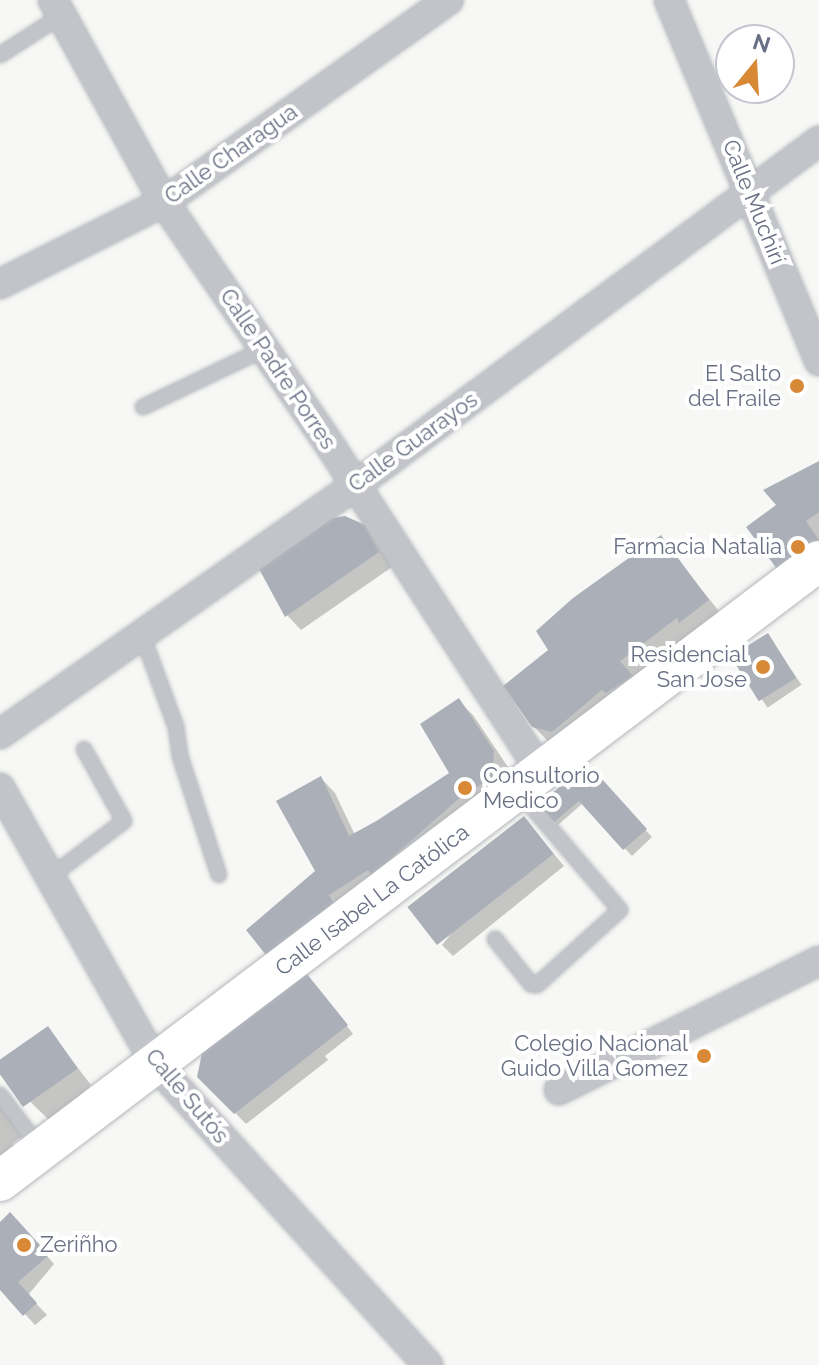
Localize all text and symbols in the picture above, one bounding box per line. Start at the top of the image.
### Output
north arrow [715,24,795,104]
text: N [750,28,774,58]
street label: Calle Charagua [160,99,302,209]
street label: Calle Muchirí [717,136,791,268]
street label: Calle Padre Porres [215,284,341,454]
place label: El Salto del Fraile [687,360,781,412]
marker: El Salto del Fraile [788,377,806,395]
street label: Calle Guarayos [343,386,483,498]
place label: Farmacia Natalia [613,534,782,560]
marker: Farmacia Natalia [789,538,807,556]
place label: Residencial San Jose [630,641,747,692]
marker: Residencial San Jose [754,658,772,676]
place label: Consultorio Medico [483,762,600,814]
marker: Consultorio Medico [454,777,476,799]
street label: Calle Isabel La Católica [270,818,474,982]
place label: Colegio Nacional Guido Villa Gomez [500,1030,688,1082]
street label: Calle Sutós [140,1044,234,1148]
marker: Colegio Nacional Guido Villa Gomez [695,1047,713,1065]
place label: Zeriñho [40,1232,118,1258]
marker: Zeriñho [15,1236,33,1254]

